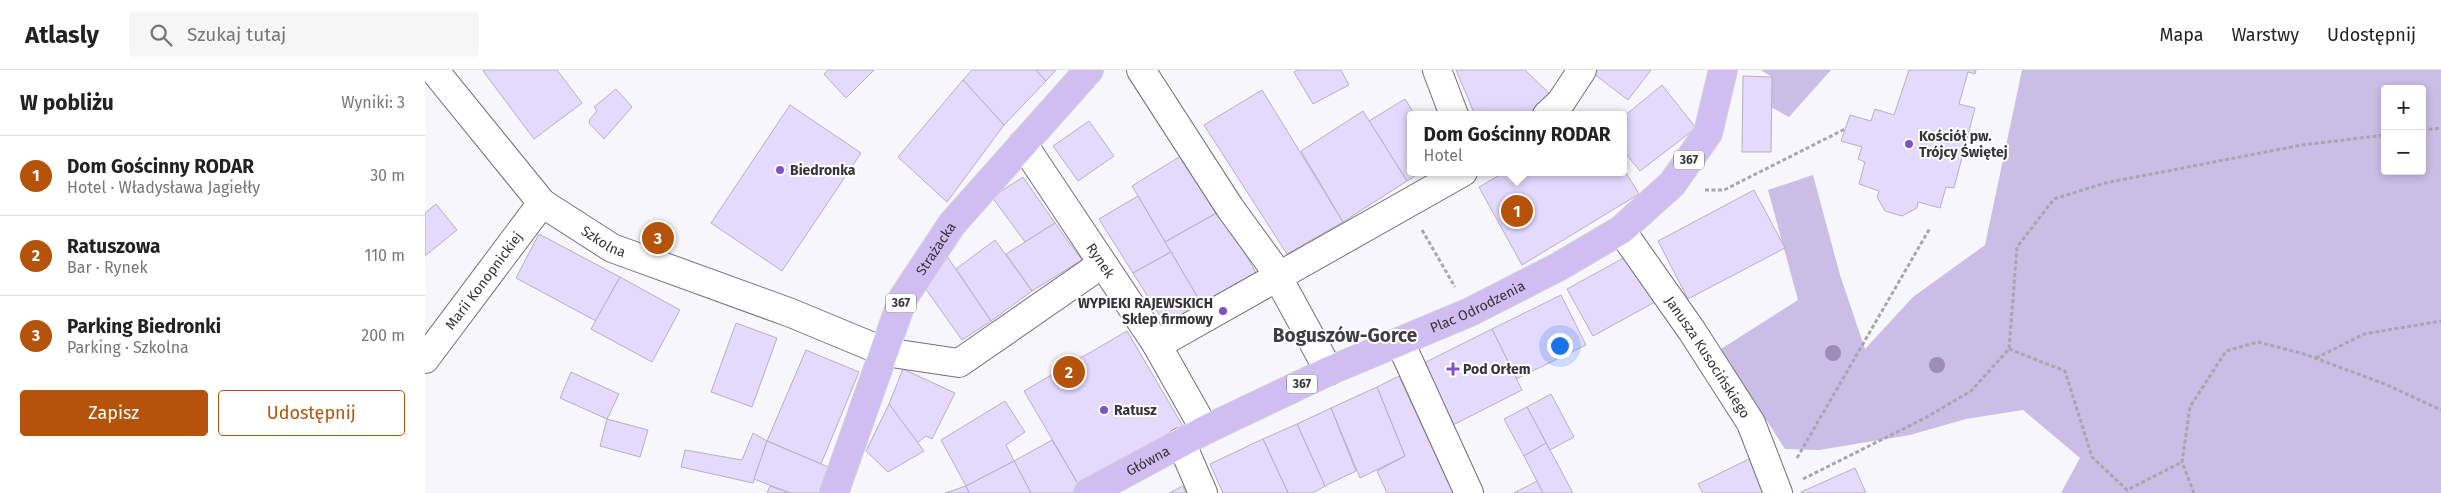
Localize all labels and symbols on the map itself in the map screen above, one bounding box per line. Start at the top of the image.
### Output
place label: Kościół pw. Trójcy Świętej [1919,128,2008,161]
marker: Kościół pw. Trójcy Świętej [1903,138,1915,150]
road number: 367 [1674,150,1704,170]
place label: Biedronka [790,162,856,179]
marker: Biedronka [774,164,786,176]
pin: 1 [1501,192,1533,230]
pin: 3 [642,219,674,257]
street label: Strażacka [912,219,959,278]
street label: Szkolna [578,222,628,261]
street label: Marii Konopnickiej [442,228,526,333]
street label: Rynek [1083,240,1119,282]
street label: Plac Odrodzenia [1427,277,1528,336]
street label: Janusza Kusocińskiego [1662,293,1754,421]
road number: 367 [886,294,916,312]
place label: WYPIEKI RAJEWSKICH Sklep firmowy [1078,295,1214,328]
marker: WYPIEKI RAJEWSKICH Sklep firmowy [1217,305,1229,317]
district label: Boguszów-Gorce [1273,324,1417,347]
your location [1547,333,1573,359]
pin: 2 [1053,353,1085,391]
place label: Pod Orłem [1463,361,1531,378]
marker: Pod Orłem [1447,363,1459,375]
road number: 367 [1287,374,1317,394]
place label: Ratusz [1114,402,1157,419]
marker: Ratusz [1098,404,1110,416]
street label: Główna [1123,442,1173,479]

